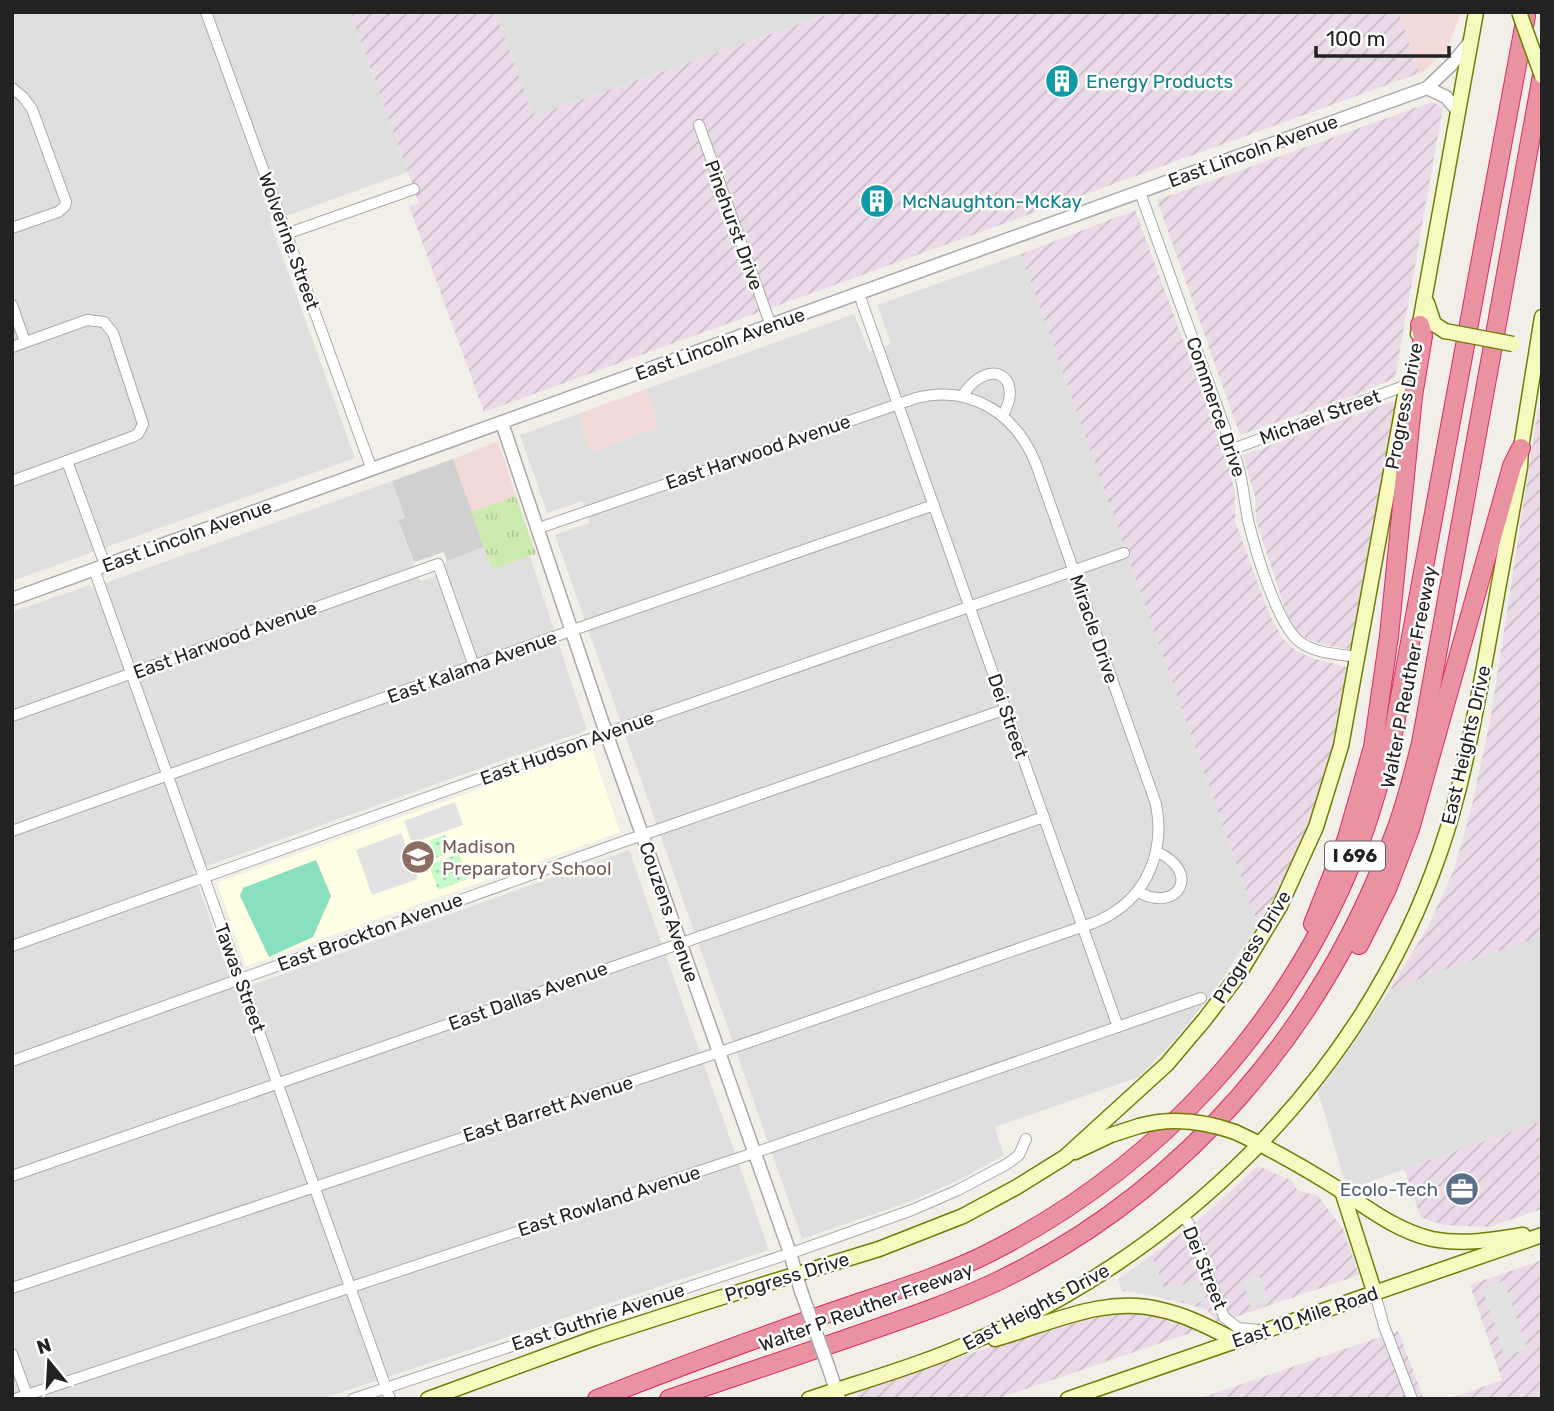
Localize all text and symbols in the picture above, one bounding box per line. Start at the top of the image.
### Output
scale bar [1316,14,1449,58]
text: 100 m [1326,26,1385,51]
building icon: Energy Products [1043,62,1081,100]
place label: Energy Products [1086,70,1233,93]
street label: East Lincoln Avenue [1165,110,1341,192]
street label: Pinehurst Drive [700,157,768,293]
street label: Wolverine Street [253,169,325,313]
building icon: McNaughton-McKay [858,182,896,220]
place label: McNaughton-McKay [902,190,1082,213]
street label: East Lincoln Avenue [632,303,808,385]
street label: Commerce Drive [1181,334,1251,480]
street label: Progress Drive [1380,341,1428,471]
street label: Michael Street [1256,384,1384,450]
street label: East Harwood Avenue [663,410,853,494]
street label: East Lincoln Avenue [99,495,275,577]
street label: Walter P Reuther Freeway [1376,564,1442,790]
street label: Miracle Drive [1065,572,1123,686]
street label: East Harwood Avenue [130,596,320,684]
street label: East Kalama Avenue [384,626,560,708]
street label: East Heights Drive [1436,663,1496,827]
street label: Dei Street [983,671,1033,762]
street label: East Hudson Avenue [477,706,657,790]
place label: Madison Preparatory School [442,835,612,880]
school or university icon: Madison Preparatory School [399,838,437,876]
street label: Couzens Avenue [634,839,704,985]
road number: I 696 [1325,842,1385,870]
street label: Progress Drive [1208,886,1296,1008]
street label: East Brockton Avenue [274,888,466,976]
street label: Tawas Street [210,920,271,1036]
street label: East Dallas Avenue [445,957,611,1035]
street label: East Barrett Avenue [460,1071,636,1147]
street label: East Rowland Avenue [515,1161,703,1241]
office icon: Ecolo-Tech [1443,1170,1481,1208]
place label: Ecolo-Tech [1340,1178,1438,1201]
street label: Dei Street [1178,1223,1232,1314]
street label: Progress Drive [722,1247,852,1307]
street label: Walter P Reuther Freeway [756,1258,976,1356]
street label: East Heights Drive [959,1259,1113,1355]
street label: East Guthrie Avenue [509,1278,687,1356]
street label: East 10 Mile Road [1229,1281,1381,1353]
north arrow [14,1327,84,1397]
text: N [34,1333,54,1359]

